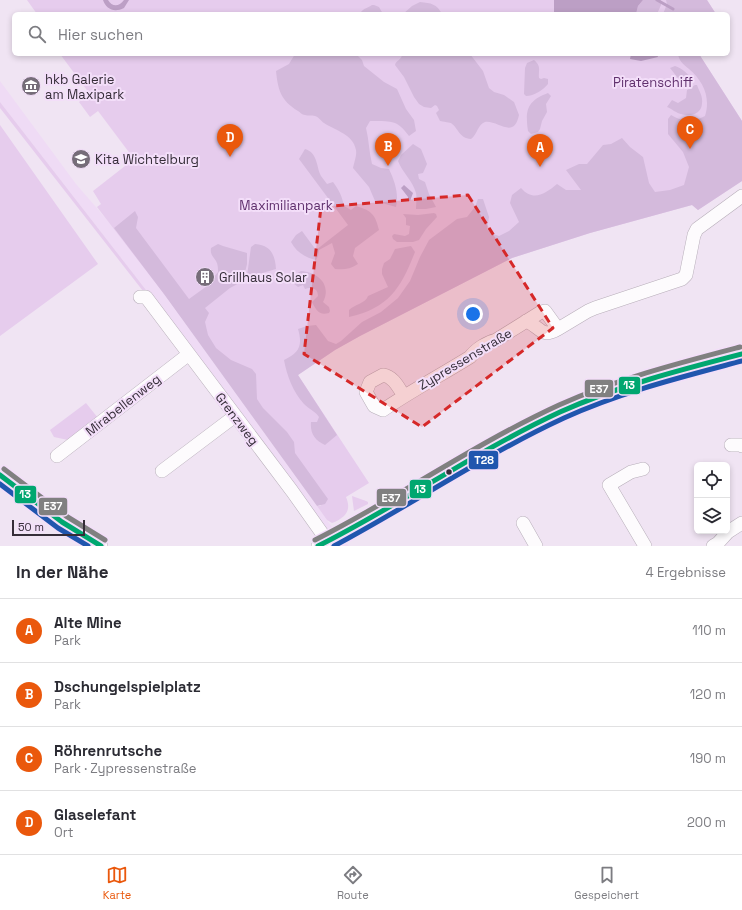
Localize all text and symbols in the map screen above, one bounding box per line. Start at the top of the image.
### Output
search box [12,12,730,56]
icon: search [26,23,48,45]
text: Hier suchen [58,25,143,44]
place label: hkb Galerie am Maxipark [45,71,124,103]
park label: Piratenschiff [613,74,693,91]
museum icon: hkb Galerie am Maxipark [20,75,42,97]
pin: C [677,116,703,149]
pin: D [217,124,243,157]
pin: B [375,133,401,166]
pin: A [527,134,553,167]
school or university icon: Kita Wichtelburg [70,148,92,170]
place label: Kita Wichtelburg [95,151,199,168]
park label: Maximilianpark [239,197,333,214]
building icon: Grillhaus Solar [194,266,216,288]
place label: Grillhaus Solar [219,269,307,286]
your location [463,304,483,324]
street label: Zypressenstraße [415,324,515,394]
street label: Mirabellenweg [82,370,164,440]
line badge: 13 [618,376,641,395]
text: 13 [623,378,635,392]
line badge: E37 [584,379,614,398]
text: E37 [590,382,608,396]
street label: Grenzweg [212,389,262,449]
line badge: T28 [468,450,499,470]
text: T28 [474,453,494,467]
map controls [694,462,730,534]
button: locate [694,462,730,498]
unlabelled marker [444,467,454,477]
line badge: 13 [409,479,432,499]
text: 13 [414,482,426,496]
line badge: 13 [14,485,37,504]
text: 13 [19,487,31,501]
line badge: E37 [376,488,407,507]
text: E37 [382,491,400,505]
line badge: E37 [38,497,68,516]
button: layers [694,498,730,534]
text: E37 [44,499,62,513]
scale bar [12,518,85,537]
text: 50 m [18,520,44,534]
text: In der Nähe [16,561,108,583]
text: 4 Ergebnisse [646,564,726,581]
text: Alte Mine [54,613,122,632]
text: A [25,622,33,639]
text: 110 m [692,622,726,639]
text: Park [54,632,81,649]
text: Dschungelspielplatz [54,677,201,696]
text: B [25,686,33,703]
text: 120 m [690,686,726,703]
text: Park [54,696,81,713]
text: Röhrenrutsche [54,741,162,760]
text: C [25,750,33,767]
text: 190 m [690,750,726,767]
text: Park · Zypressenstraße [54,760,196,777]
text: Glaselefant [54,805,136,824]
text: D [25,814,33,831]
text: 200 m [687,814,726,831]
text: Ort [54,824,74,841]
tab: Karte [103,864,131,902]
tab: Route [337,864,369,902]
tab: Gespeichert [574,864,639,902]

